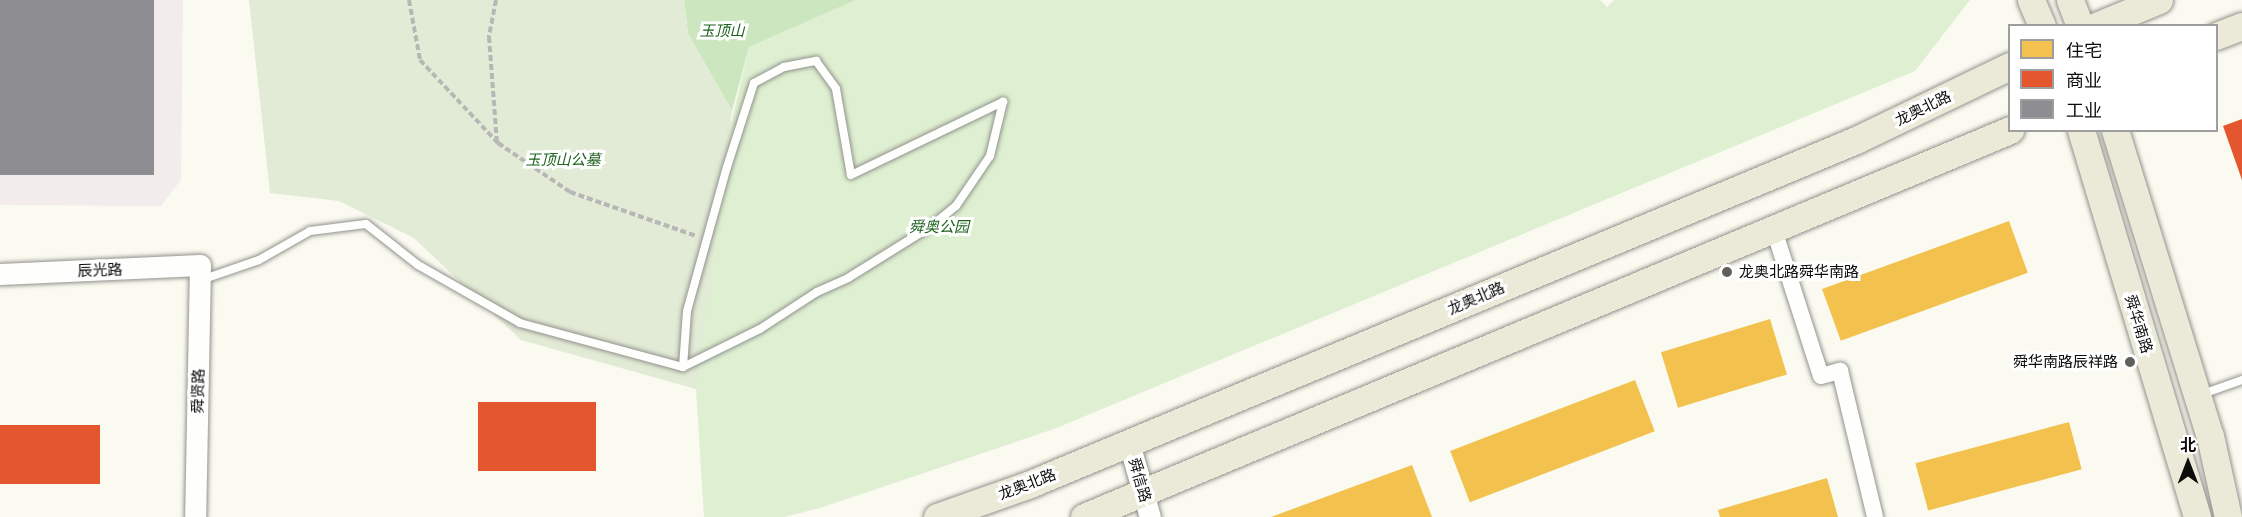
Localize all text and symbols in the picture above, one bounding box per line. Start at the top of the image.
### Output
park label: 玉顶山 [700,22,744,40]
legend [2008,24,2218,132]
text: 住宅 [2066,39,2102,62]
text: 商业 [2066,69,2102,92]
street label: 龙奥北路 [1892,87,1954,129]
text: 工业 [2066,99,2102,122]
park label: 玉顶山公墓 [526,151,600,169]
park label: 舜奥公园 [909,218,969,236]
street label: 辰光路 [77,260,123,280]
place label: 龙奥北路舜华南路 [1739,263,1859,281]
marker: 龙奥北路舜华南路 [1720,265,1734,279]
street label: 龙奥北路 [1445,278,1507,318]
street label: 舜华南路 [2122,293,2156,355]
place label: 舜华南路辰祥路 [2013,353,2118,371]
marker: 舜华南路辰祥路 [2123,355,2137,369]
street label: 舜贤路 [189,368,207,414]
north arrow [2158,433,2218,493]
text: 北 [2180,435,2196,455]
street label: 舜信路 [1125,456,1155,504]
street label: 龙奥北路 [996,465,1058,503]

